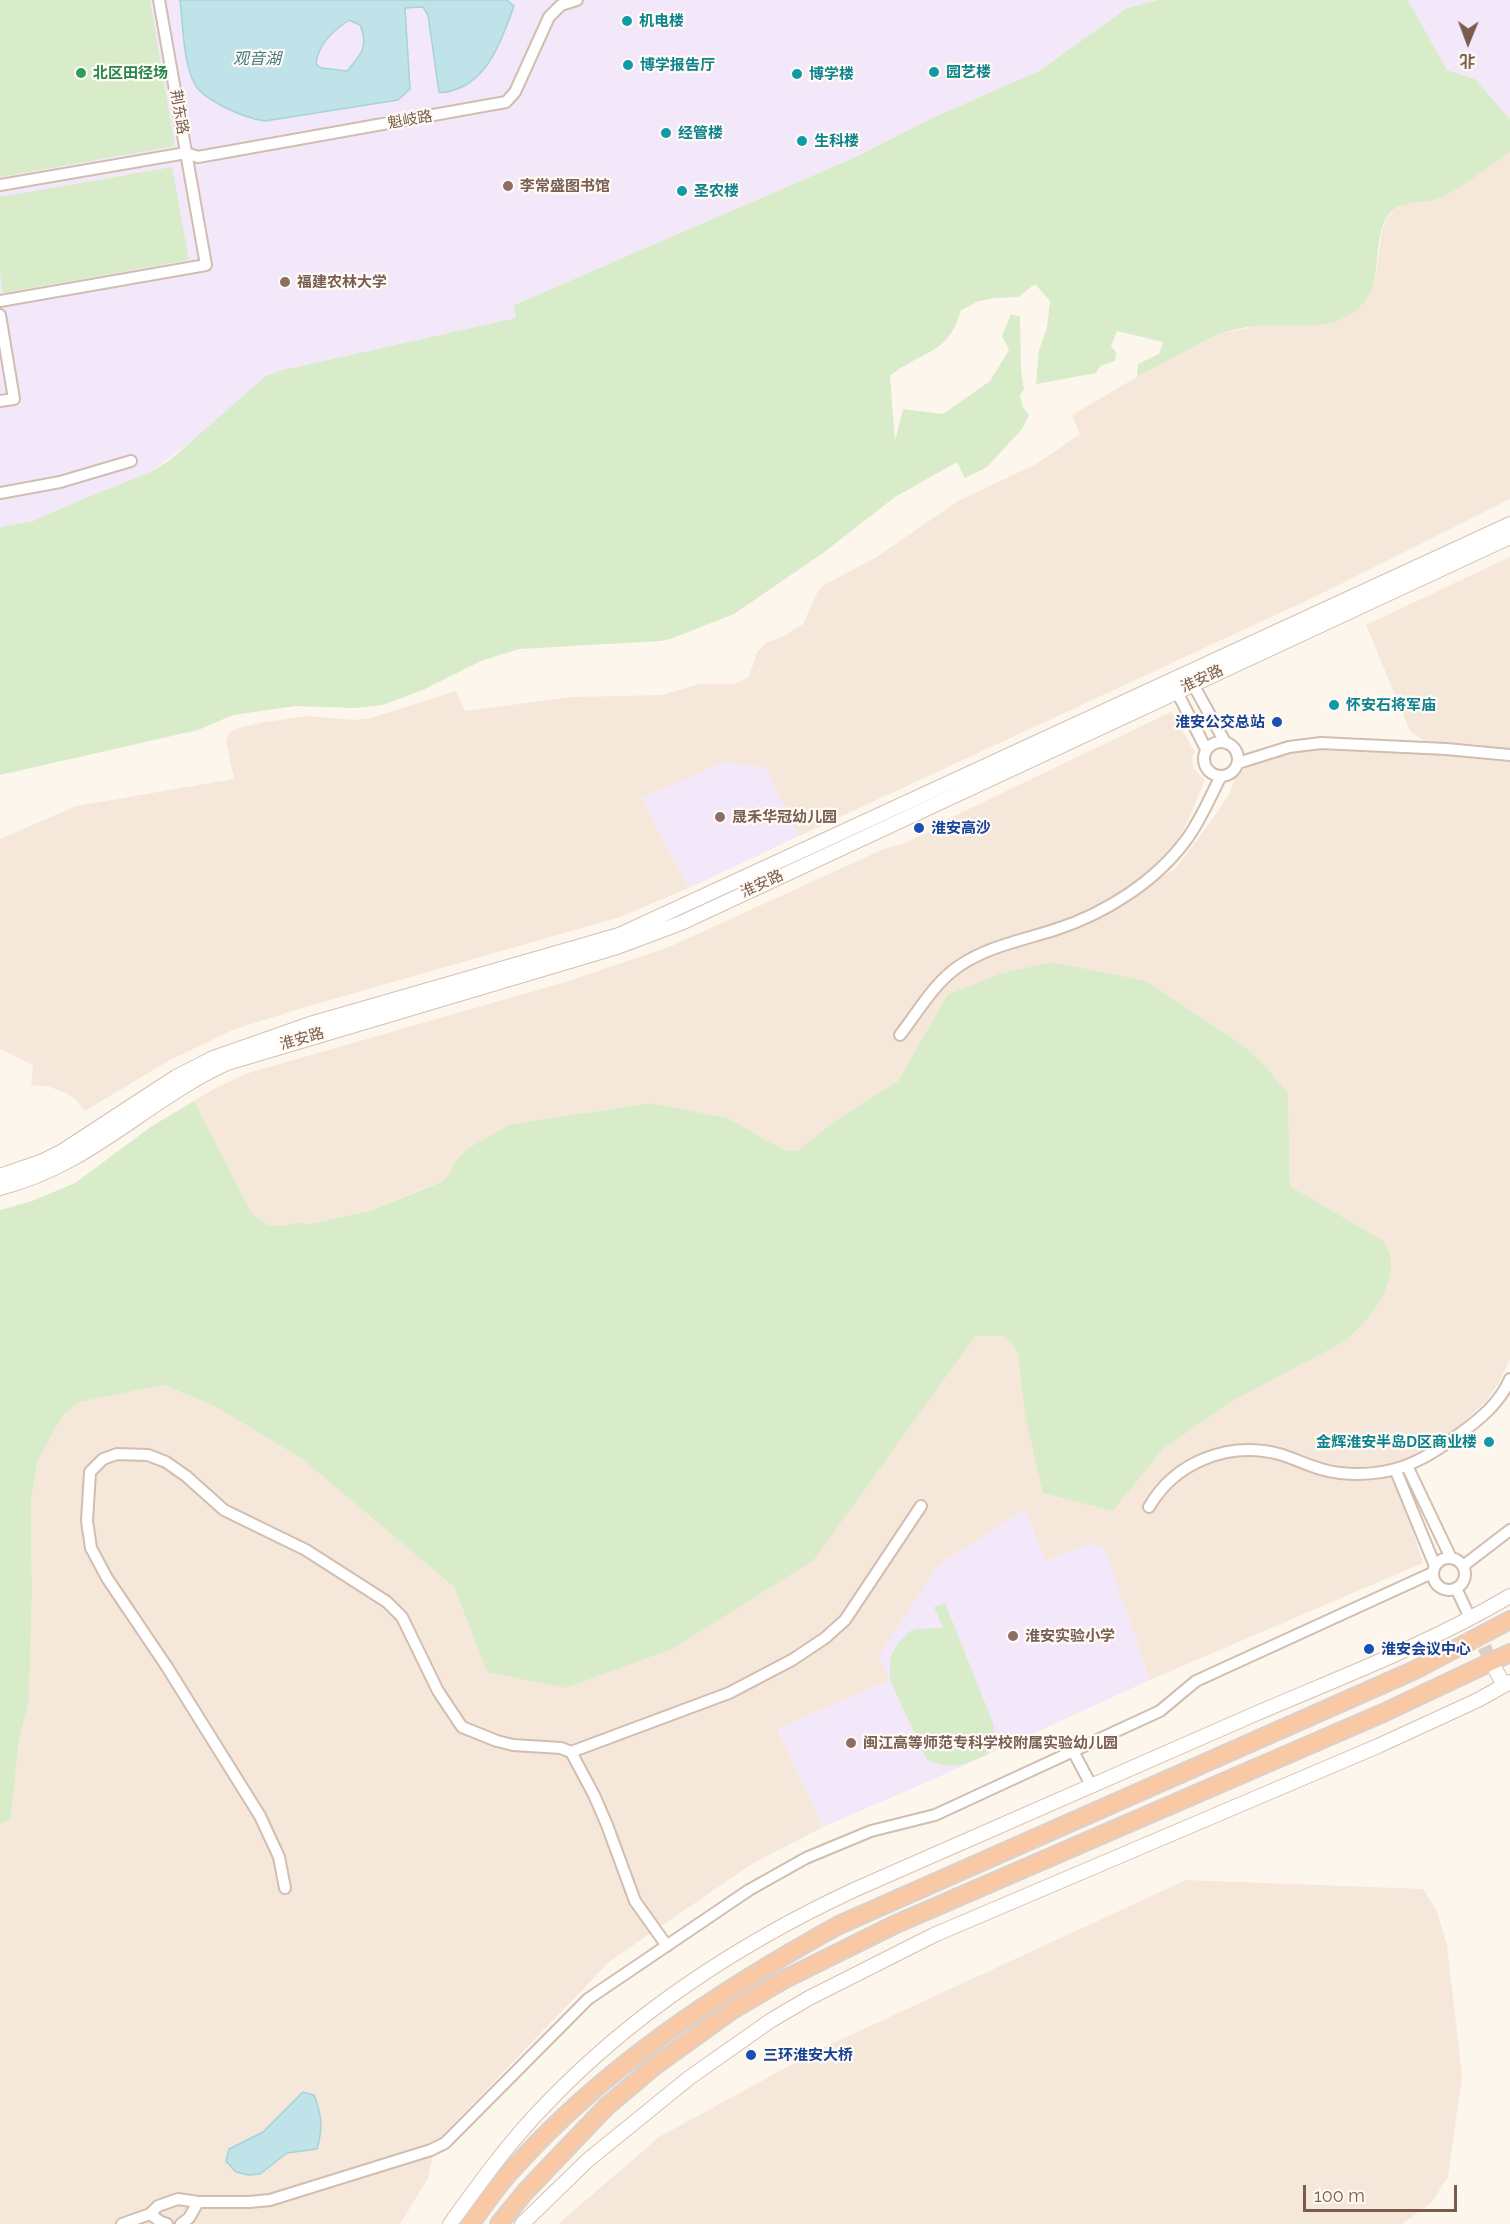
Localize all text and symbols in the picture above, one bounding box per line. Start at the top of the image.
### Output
place label: 机电楼 [639,12,684,30]
north arrow [1438,12,1498,72]
marker: 机电楼 [620,14,634,28]
water label: 观音湖 [233,49,281,69]
text: 北 [1460,51,1476,70]
place label: 博学报告厅 [640,56,715,74]
marker: 博学报告厅 [621,58,635,72]
place label: 园艺楼 [946,63,991,81]
place label: 北区田径场 [93,64,168,82]
place label: 博学楼 [809,65,854,83]
marker: 园艺楼 [927,65,941,79]
marker: 北区田径场 [74,66,88,80]
marker: 博学楼 [790,67,804,81]
street label: 荆东路 [166,88,192,136]
street label: 魁岐路 [386,107,434,133]
place label: 经管楼 [678,124,723,142]
marker: 经管楼 [659,126,673,140]
place label: 生科楼 [814,132,859,150]
marker: 生科楼 [795,134,809,148]
place label: 李常盛图书馆 [520,177,610,195]
marker: 李常盛图书馆 [501,179,515,193]
place label: 圣农楼 [694,182,739,200]
marker: 圣农楼 [675,184,689,198]
place label: 福建农林大学 [297,273,387,291]
marker: 福建农林大学 [278,275,292,289]
street label: 淮安路 [1178,661,1226,697]
place label: 怀安石将军庙 [1346,696,1436,714]
marker: 怀安石将军庙 [1327,698,1341,712]
place label: 淮安公交总站 [1175,713,1265,731]
marker: 淮安公交总站 [1270,715,1284,729]
place label: 晟禾华冠幼儿园 [732,808,837,826]
marker: 晟禾华冠幼儿园 [713,810,727,824]
place label: 淮安高沙 [931,819,991,837]
marker: 淮安高沙 [912,821,926,835]
street label: 淮安路 [738,866,786,902]
street label: 淮安路 [278,1024,326,1054]
place label: 金辉淮安半岛D区商业楼 [1316,1433,1477,1451]
marker: 金辉淮安半岛D区商业楼 [1482,1435,1496,1449]
place label: 淮安实验小学 [1025,1627,1115,1645]
marker: 淮安实验小学 [1006,1629,1020,1643]
place label: 淮安会议中心 [1381,1640,1471,1658]
marker: 淮安会议中心 [1362,1642,1376,1656]
place label: 闽江高等师范专科学校附属实验幼儿园 [863,1734,1118,1752]
marker: 闽江高等师范专科学校附属实验幼儿园 [844,1736,858,1750]
place label: 三环淮安大桥 [763,2046,853,2064]
marker: 三环淮安大桥 [744,2048,758,2062]
scale bar [1306,2173,1460,2211]
text: 100 m [1314,2185,1365,2206]

